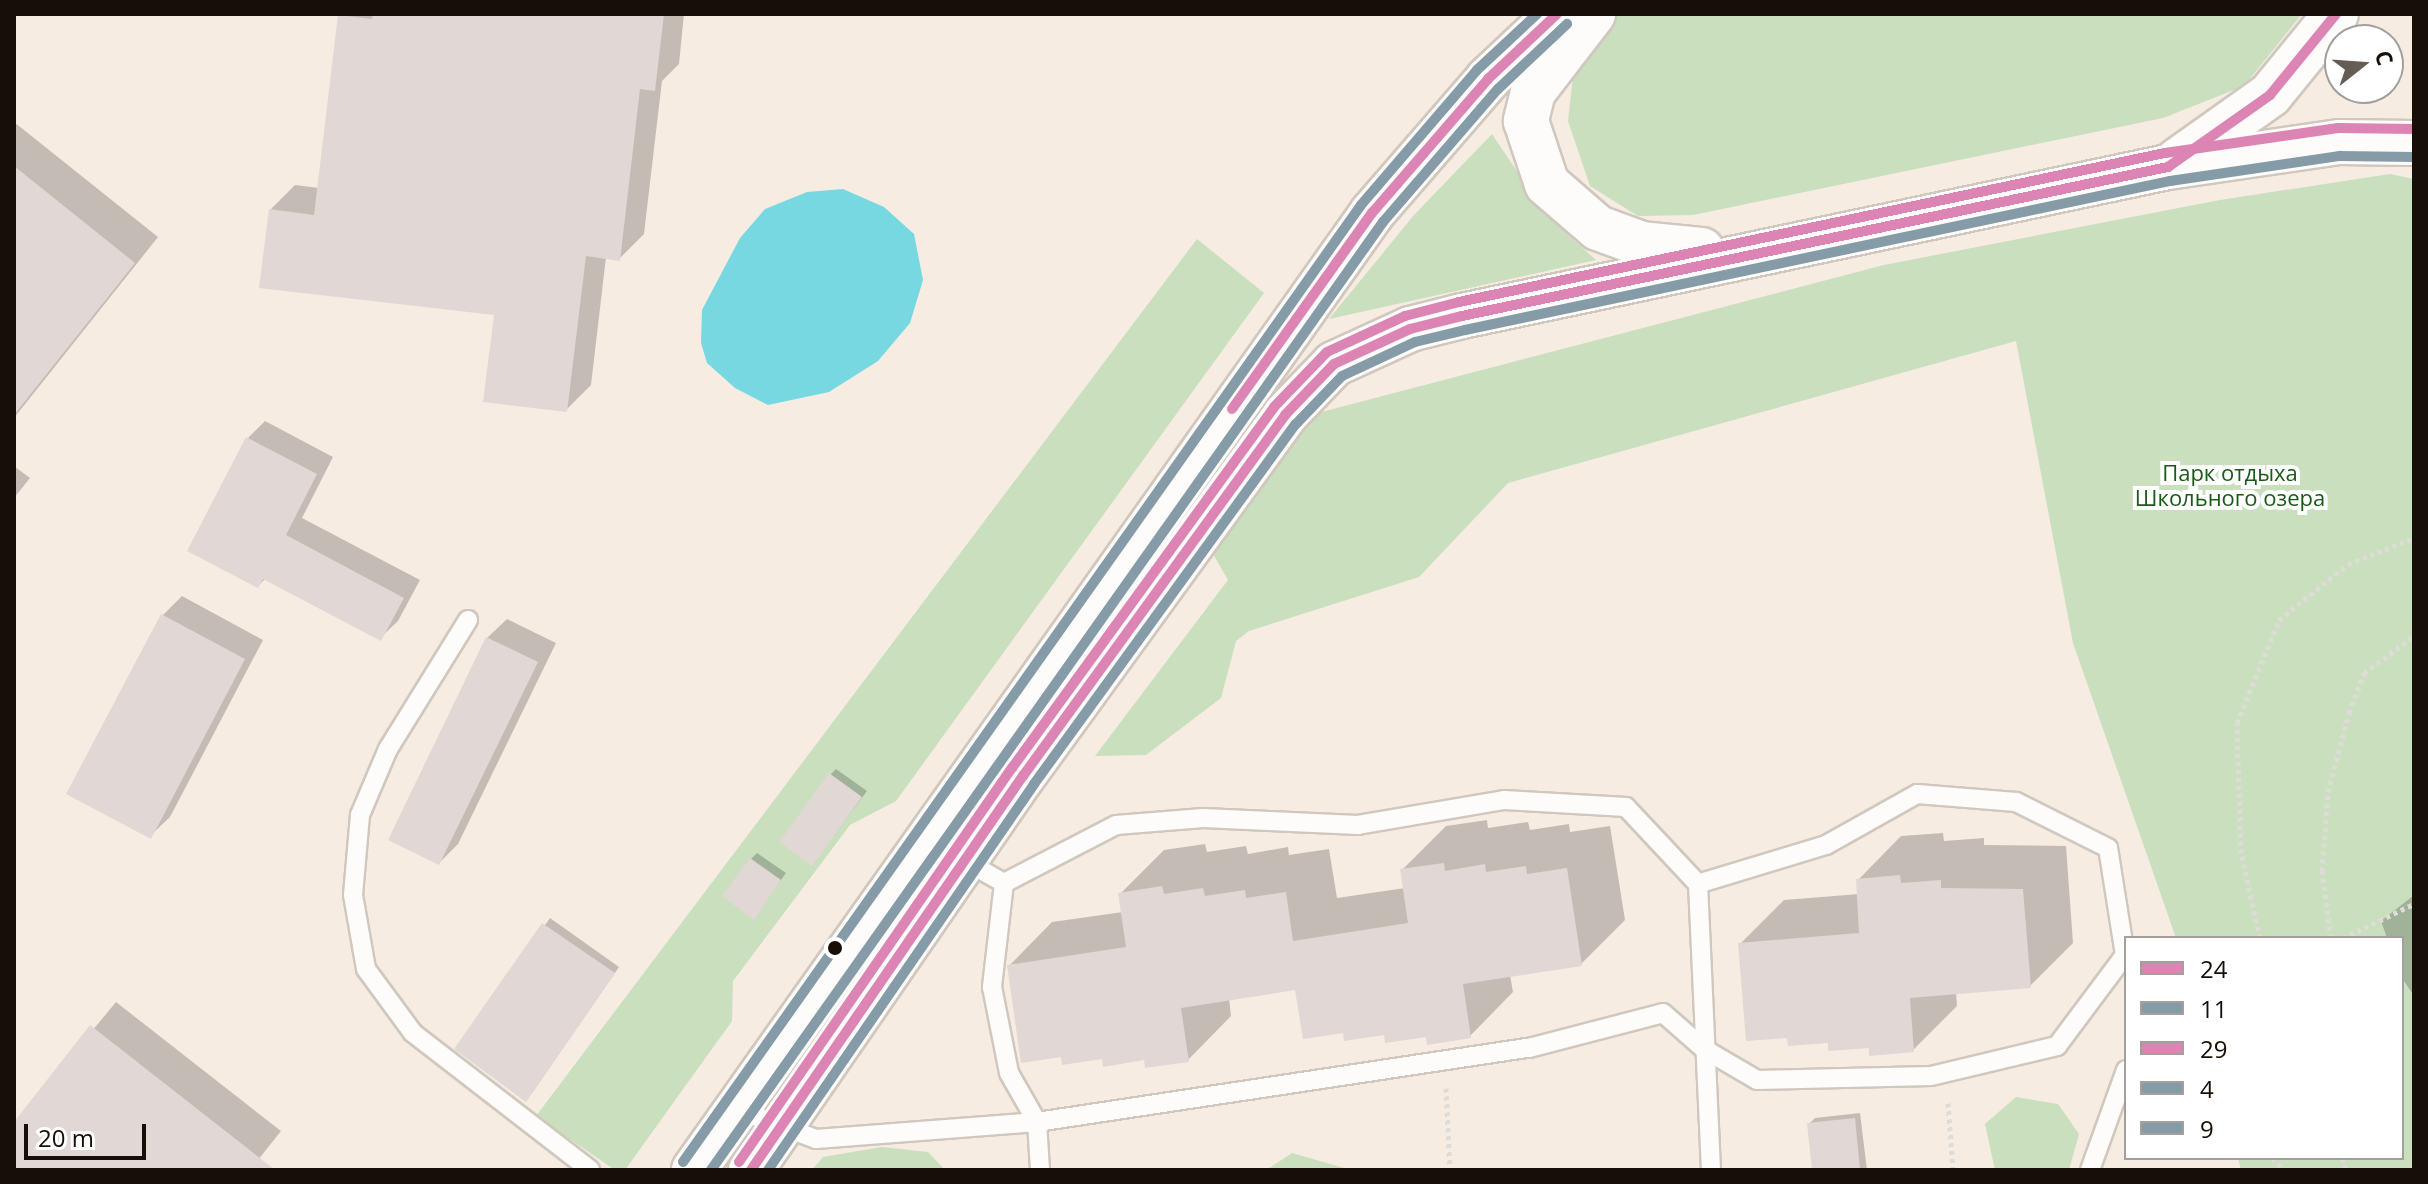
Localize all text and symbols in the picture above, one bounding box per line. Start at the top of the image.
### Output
north arrow [2324,24,2404,104]
text: С [2369,46,2401,69]
park label: Парк отдыха Школьного озера [2135,459,2325,510]
legend [2124,936,2404,1160]
unlabelled marker [827,940,843,956]
text: 24 [2200,952,2227,985]
text: 11 [2200,992,2227,1025]
text: 29 [2200,1032,2227,1065]
text: 4 [2200,1072,2214,1105]
scale bar [28,1108,150,1158]
text: 9 [2200,1112,2214,1145]
text: 20 m [38,1121,94,1154]

